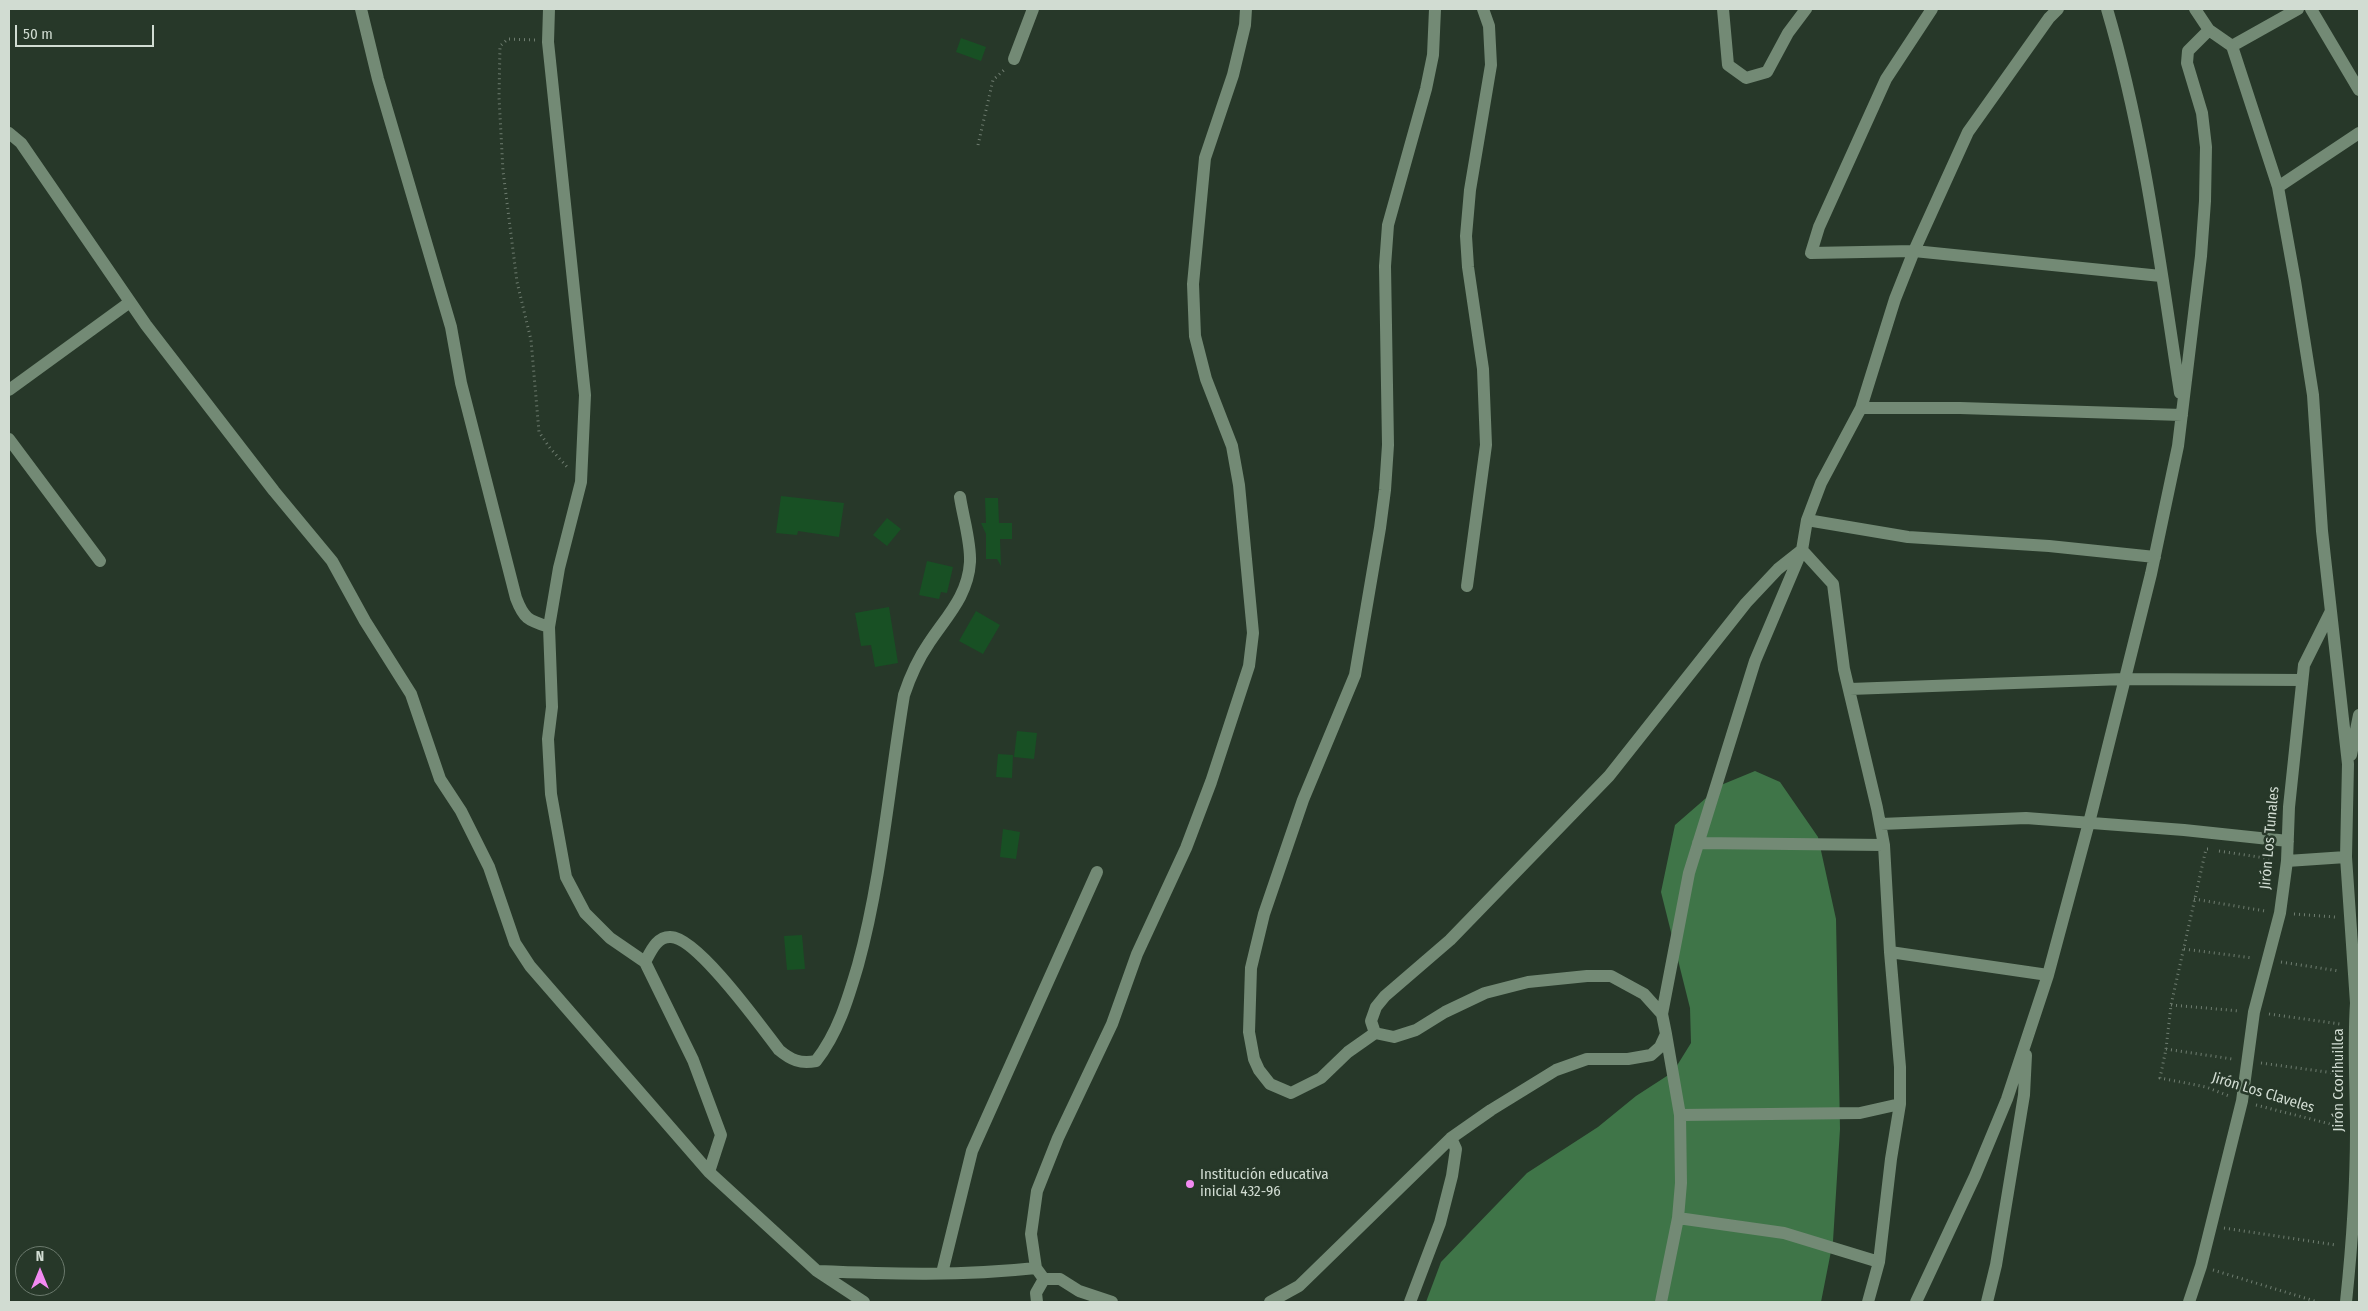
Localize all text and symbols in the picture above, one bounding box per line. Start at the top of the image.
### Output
scale bar [18,15,156,47]
text: 50 m [23,25,53,43]
street label: Jirón Los Tunales [2257,786,2283,890]
street label: Jirón Ccorihuillca [2330,1028,2348,1132]
street label: Jirón Los Claveles [2210,1069,2316,1117]
place label: Institución educativa inicial 432-96 [1200,1166,1329,1201]
marker: Institución educativa inicial 432-96 [1184,1178,1196,1190]
north arrow [15,1246,65,1296]
text: N [36,1248,44,1265]

